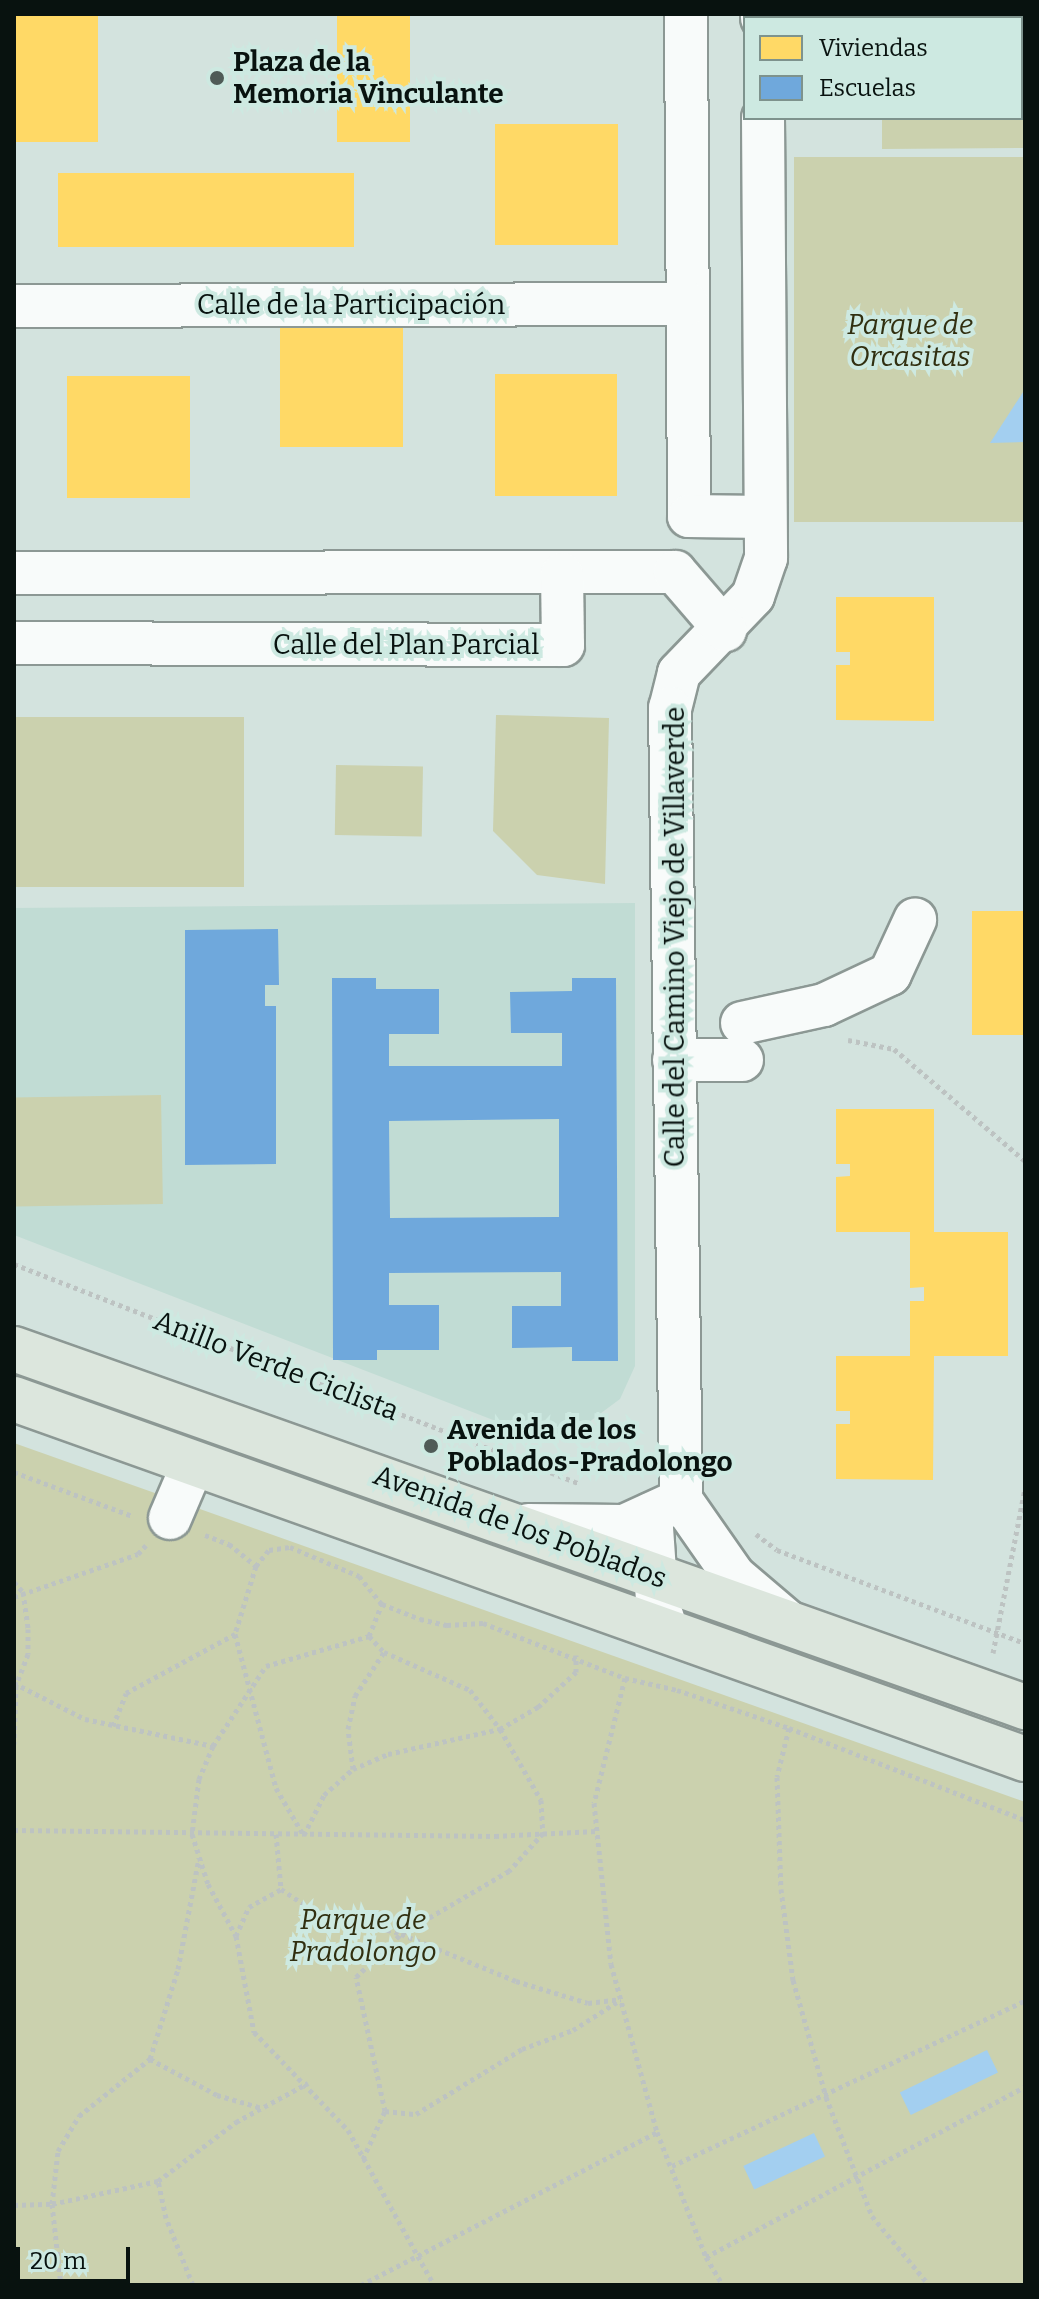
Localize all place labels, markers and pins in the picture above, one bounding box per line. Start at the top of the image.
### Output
place label: Plaza de la Memoria Vinculante [233,45,504,111]
marker: Plaza de la Memoria Vinculante [208,69,226,87]
place label: Avenida de los Poblados-Pradolongo [447,1413,733,1479]
marker: Avenida de los Poblados-Pradolongo [422,1437,440,1455]

